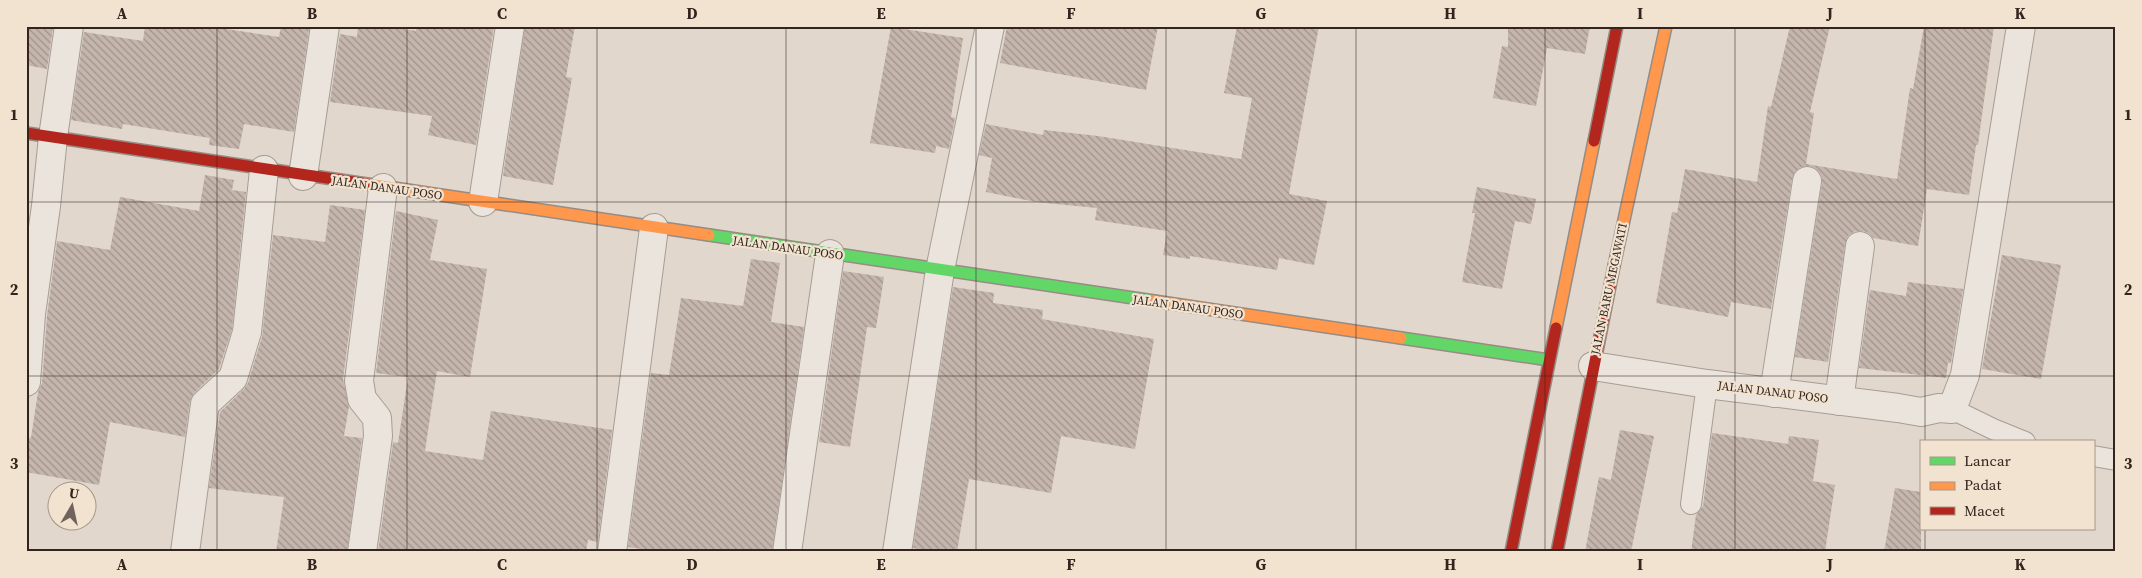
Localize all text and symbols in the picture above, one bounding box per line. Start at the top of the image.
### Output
text: A [117,2,128,24]
text: B [307,2,318,24]
text: C [497,2,507,24]
text: D [686,2,698,24]
text: E [876,2,886,24]
text: F [1066,2,1076,24]
text: G [1256,2,1267,24]
text: H [1444,2,1456,24]
text: I [1637,2,1643,24]
text: J [1826,2,1833,24]
text: K [2014,2,2026,24]
text: 1 [10,103,18,125]
text: 1 [2124,103,2132,125]
street label: JALAN DANAU POSO [330,172,443,204]
street label: JALAN BARU MEGAWATI [1587,222,1631,357]
street label: JALAN DANAU POSO [731,232,844,264]
text: 2 [10,278,19,300]
text: 2 [2124,278,2133,300]
street label: JALAN DANAU POSO [1131,291,1244,323]
street label: JALAN DANAU POSO [1716,377,1829,407]
legend [1920,440,2094,530]
text: Lancar [1964,450,2011,471]
text: 3 [10,452,19,474]
text: 3 [2124,452,2133,474]
text: Padat [1964,474,2001,495]
north arrow [48,480,98,530]
text: U [67,482,81,504]
text: Macet [1964,500,2005,521]
text: A [117,553,128,575]
text: B [307,553,318,575]
text: C [497,553,507,575]
text: D [686,553,698,575]
text: E [876,553,886,575]
text: F [1066,553,1076,575]
text: G [1256,553,1267,575]
text: H [1444,553,1456,575]
text: I [1637,553,1643,575]
text: J [1826,553,1833,575]
text: K [2014,553,2026,575]

